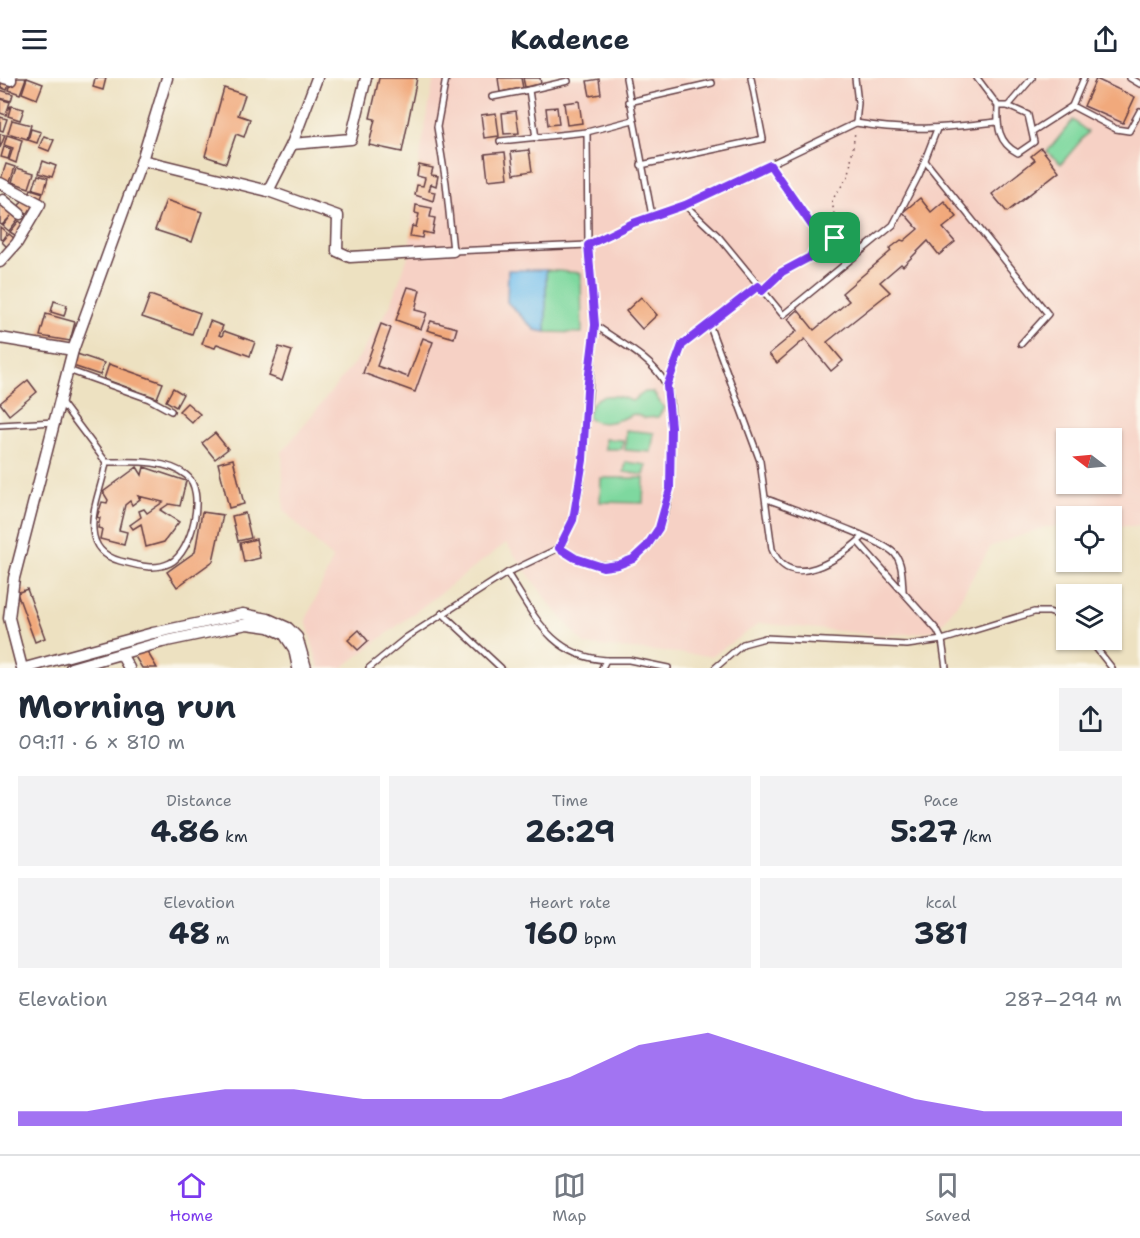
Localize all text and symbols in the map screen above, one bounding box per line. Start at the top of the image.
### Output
text: Kadence [510,21,630,58]
icon: menu [18,23,51,56]
icon: share [1089,23,1122,56]
pin [809,212,860,263]
icon: arrive [818,221,851,254]
north arrow [1056,428,1122,494]
map controls [1056,428,1122,650]
button: locate [1056,506,1122,572]
button: layers [1056,584,1122,650]
text: Morning run [18,684,236,729]
button: share [1059,688,1122,751]
text: 09:11 · 6 × 810 m [18,729,185,755]
text: Distance [166,790,232,811]
text: Time [552,790,588,811]
text: Pace [923,790,959,811]
text: 4.86 [150,811,220,852]
text: 26:29 [525,811,615,852]
text: 5:27 [890,811,958,852]
text: km [220,826,248,847]
text: /km [958,826,992,847]
text: Elevation [163,892,235,913]
text: Heart rate [529,892,611,913]
text: kcal [925,892,957,913]
text: 48 [168,913,210,954]
text: 160 [524,913,579,954]
text: 381 [914,913,968,954]
text: m [210,928,230,949]
text: bpm [579,928,616,949]
text: Elevation [18,986,108,1012]
text: 287–294 m [1004,986,1122,1012]
tab: Home [169,1169,213,1226]
tab: Map [552,1169,586,1226]
tab: Saved [925,1169,971,1226]

